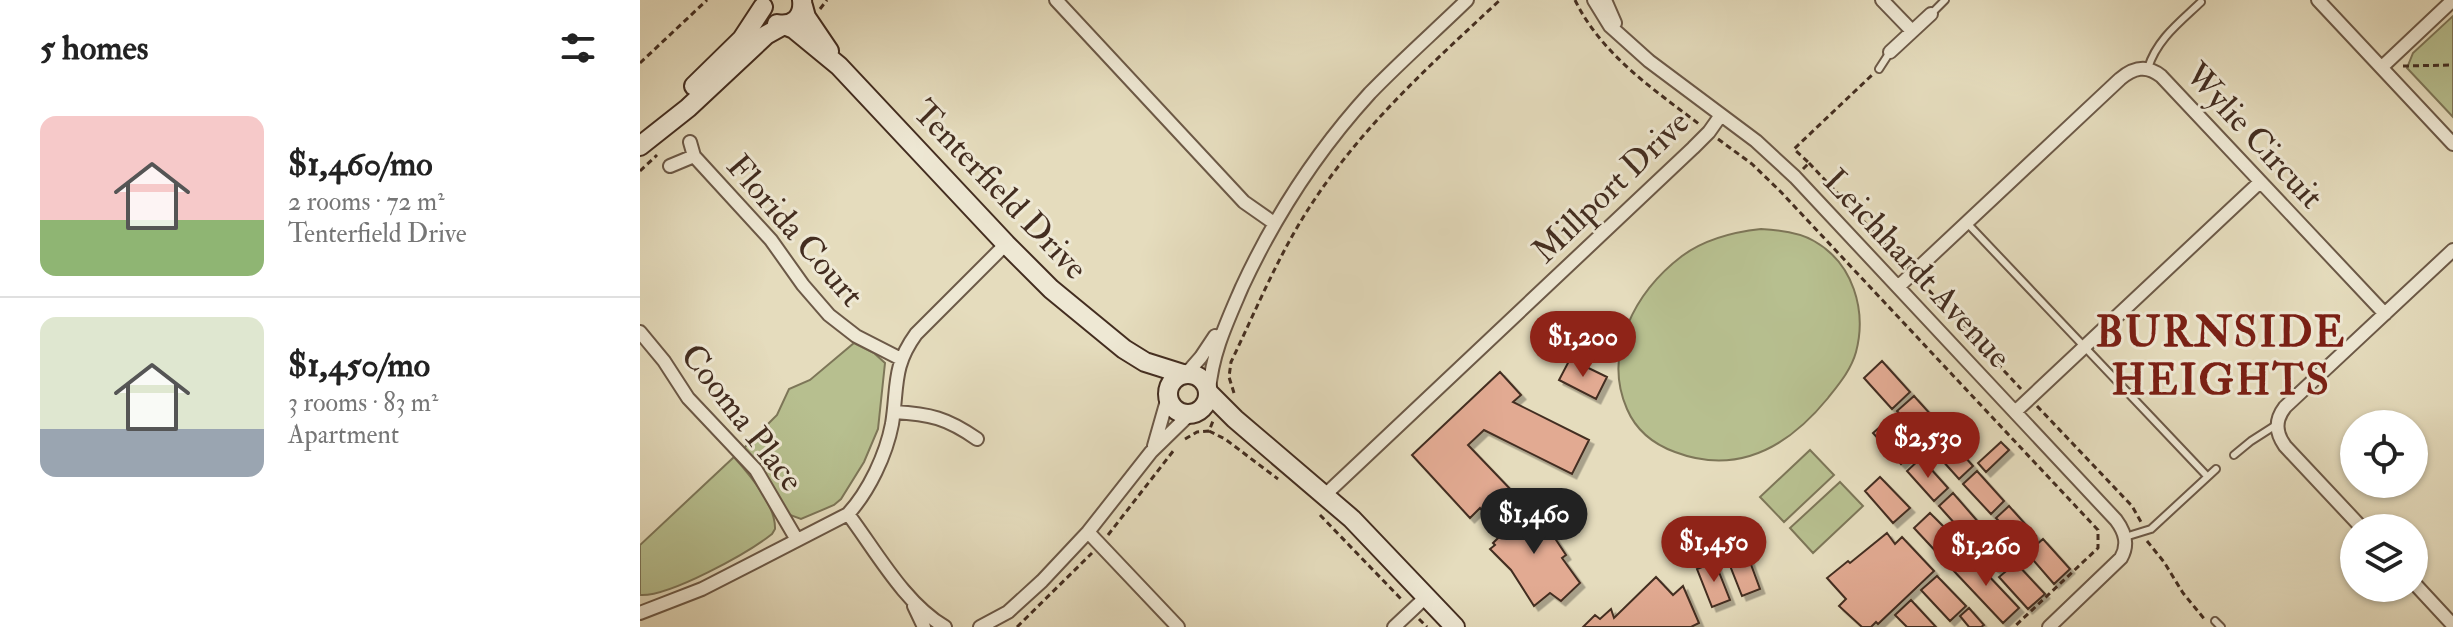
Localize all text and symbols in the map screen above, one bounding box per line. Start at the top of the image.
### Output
icon: filters [556,26,600,70]
text: 5 homes [40,27,148,70]
street label: Wylie Circuit [2175,53,2332,218]
street label: Tenterfield Drive [903,91,1097,289]
street label: Millport Drive [1524,102,1698,273]
text: $1,460/mo [288,143,433,186]
street label: Florida Court [717,146,873,316]
icon: home [104,148,200,244]
street label: Leichhardt Avenue [1814,160,2020,378]
text: 2 rooms · 72 m² [288,186,445,218]
text: Tenterfield Drive [288,218,467,250]
district label: BURNSIDE HEIGHTS [2096,307,2346,407]
pin: $1,200 [1518,311,1648,379]
text: $1,200 [1548,321,1618,353]
street label: Cooma Place [671,335,813,500]
text: $1,450/mo [288,344,430,387]
icon: home [104,349,200,445]
text: 3 rooms · 83 m² [288,387,438,419]
map controls [2340,410,2428,602]
button: locate [2340,410,2428,498]
pin: $2,530 [1863,412,1993,480]
text: Apartment [288,419,399,451]
text: $2,530 [1894,422,1962,454]
pin: $1,460 [1469,488,1599,556]
text: $1,460 [1498,498,1570,530]
button: layers [2340,514,2428,602]
pin: $1,450 [1649,516,1779,584]
pin: $1,260 [1921,520,2051,588]
text: $1,450 [1679,526,1749,558]
text: $1,260 [1951,530,2021,562]

